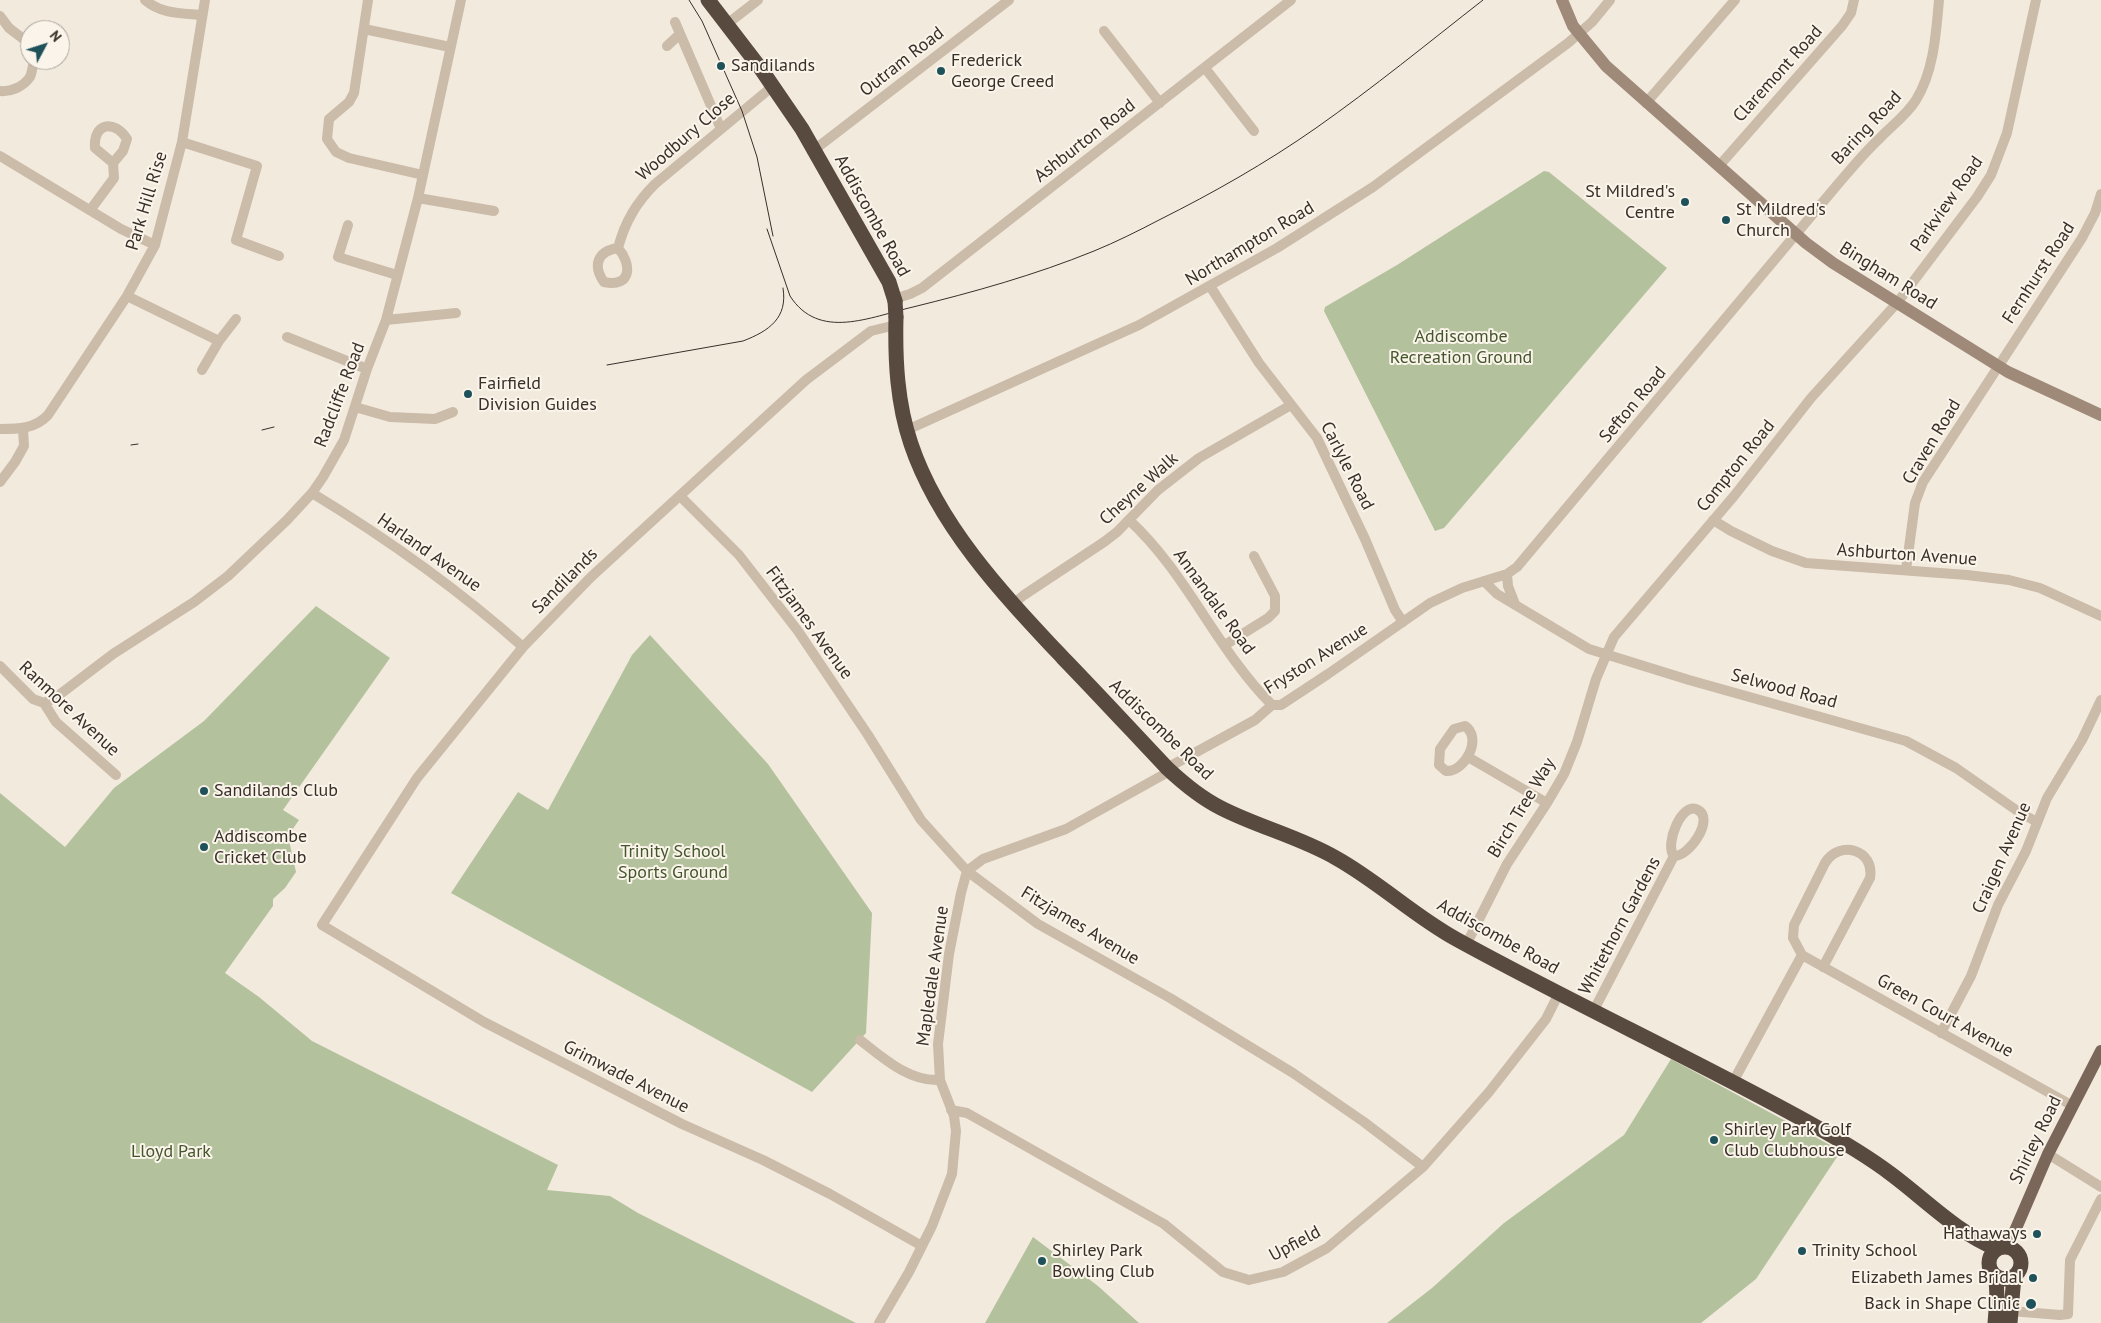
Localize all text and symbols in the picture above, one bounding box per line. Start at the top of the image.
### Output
north arrow [20,20,70,70]
street label: Claremont Road [1729,21,1827,127]
street label: Outram Road [856,22,948,102]
text: N [46,27,66,45]
place label: Frederick George Creed [951,50,1054,92]
place label: Sandilands [731,55,815,77]
marker: Sandilands [715,60,727,72]
marker: Frederick George Creed [935,65,947,77]
street label: Baring Road [1827,87,1907,169]
street label: Woodbury Close [632,88,740,186]
street label: Ashburton Road [1030,95,1140,187]
street label: Park Hill Rise [122,149,172,253]
street label: Addiscombe Road [830,151,914,281]
street label: Parkview Road [1906,152,1988,256]
place label: St Mildred's Centre [1585,181,1675,223]
marker: St Mildred's Centre [1679,196,1691,208]
street label: Northampton Road [1182,197,1318,291]
place label: St Mildred's Church [1736,199,1826,242]
marker: St Mildred's Church [1720,214,1732,226]
street label: Fernhurst Road [1998,218,2080,328]
street label: Bingham Road [1835,237,1941,315]
park label: Addiscombe Recreation Ground [1390,326,1532,368]
street label: Radcliffe Road [310,339,370,451]
street label: Sefton Road [1595,363,1671,447]
place label: Fairfield Division Guides [478,373,597,416]
marker: Fairfield Division Guides [462,388,474,400]
street label: Craven Road [1898,396,1966,488]
street label: Compton Road [1692,416,1780,516]
street label: Carlyle Road [1316,418,1378,514]
street label: Cheyne Walk [1095,448,1183,530]
street label: Harland Avenue [373,509,485,597]
street label: Ashburton Avenue [1836,539,1978,571]
street label: Sandilands [528,544,602,618]
street label: Annandale Road [1169,545,1259,659]
street label: Fitzjames Avenue [761,562,857,684]
street label: Fryston Avenue [1260,619,1372,699]
street label: Ranmore Avenue [14,657,124,761]
street label: Selwood Road [1729,664,1839,714]
street label: Addiscombe Road [1105,675,1217,785]
street label: Birch Tree Way [1484,754,1560,862]
place label: Sandilands Club [214,780,338,802]
marker: Sandilands Club [198,785,210,797]
street label: Craigen Avenue [1968,799,2036,917]
place label: Addiscombe Cricket Club [214,826,307,869]
marker: Addiscombe Cricket Club [198,841,210,853]
park label: Trinity School Sports Ground [618,841,728,884]
street label: Whitethorn Gardens [1574,853,1666,999]
street label: Fitzjames Avenue [1017,882,1143,970]
street label: Addiscombe Road [1433,895,1563,979]
street label: Mapledale Avenue [912,905,954,1047]
street label: Green Court Avenue [1873,970,2017,1062]
street label: Grimwade Avenue [559,1036,693,1118]
street label: Shirley Road [2005,1092,2067,1188]
place label: Shirley Park Golf Club Clubhouse [1724,1119,1851,1162]
marker: Shirley Park Golf Club Clubhouse [1708,1134,1720,1146]
park label: Lloyd Park [131,1141,211,1163]
street label: Upfield [1266,1221,1324,1267]
place label: Hathaways [1943,1223,2027,1245]
marker: Hathaways [2031,1228,2043,1240]
place label: Shirley Park Bowling Club [1052,1240,1155,1282]
place label: Trinity School [1812,1240,1917,1262]
marker: Trinity School [1796,1245,1808,1257]
marker: Shirley Park Bowling Club [1036,1255,1048,1267]
place label: Elizabeth James Bridal [1851,1267,2023,1289]
marker: Elizabeth James Bridal [2027,1272,2039,1284]
place label: Back in Shape Clinic [1864,1293,2020,1315]
marker: Back in Shape Clinic [2024,1297,2038,1311]

